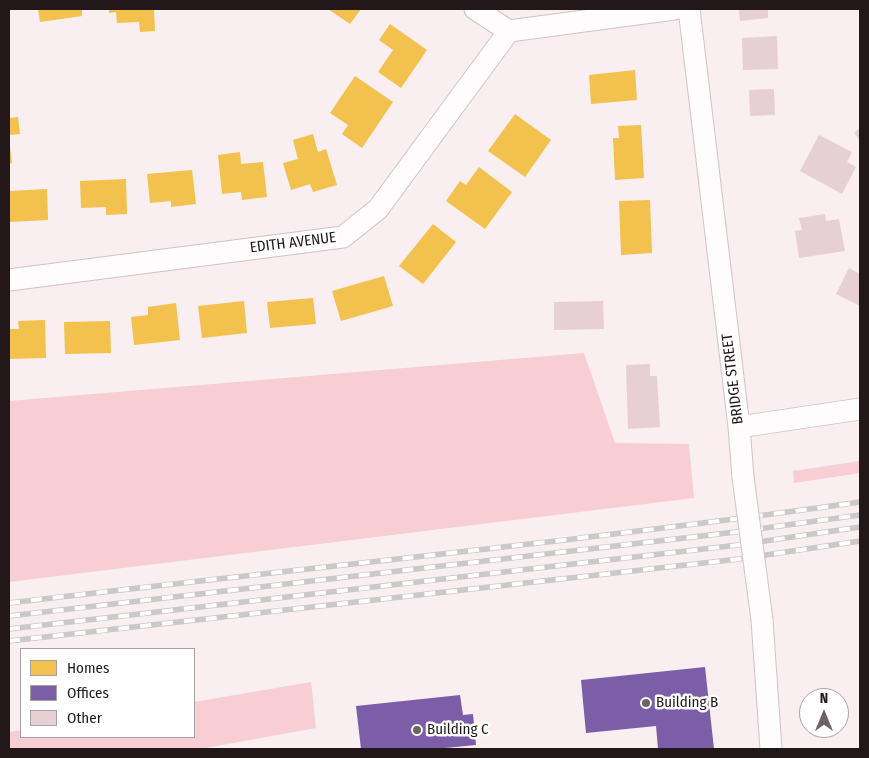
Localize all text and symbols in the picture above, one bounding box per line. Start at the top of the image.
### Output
street label: EDITH AVENUE [249,229,337,257]
street label: BRIDGE STREET [718,333,748,425]
legend [20,648,195,738]
text: Homes [67,659,109,677]
text: Offices [67,684,109,702]
north arrow [799,688,849,738]
text: N [820,690,828,707]
place label: Building B [656,694,718,712]
marker: Building B [640,697,652,709]
text: Other [67,709,102,727]
place label: Building C [427,721,489,739]
marker: Building C [411,724,423,736]

